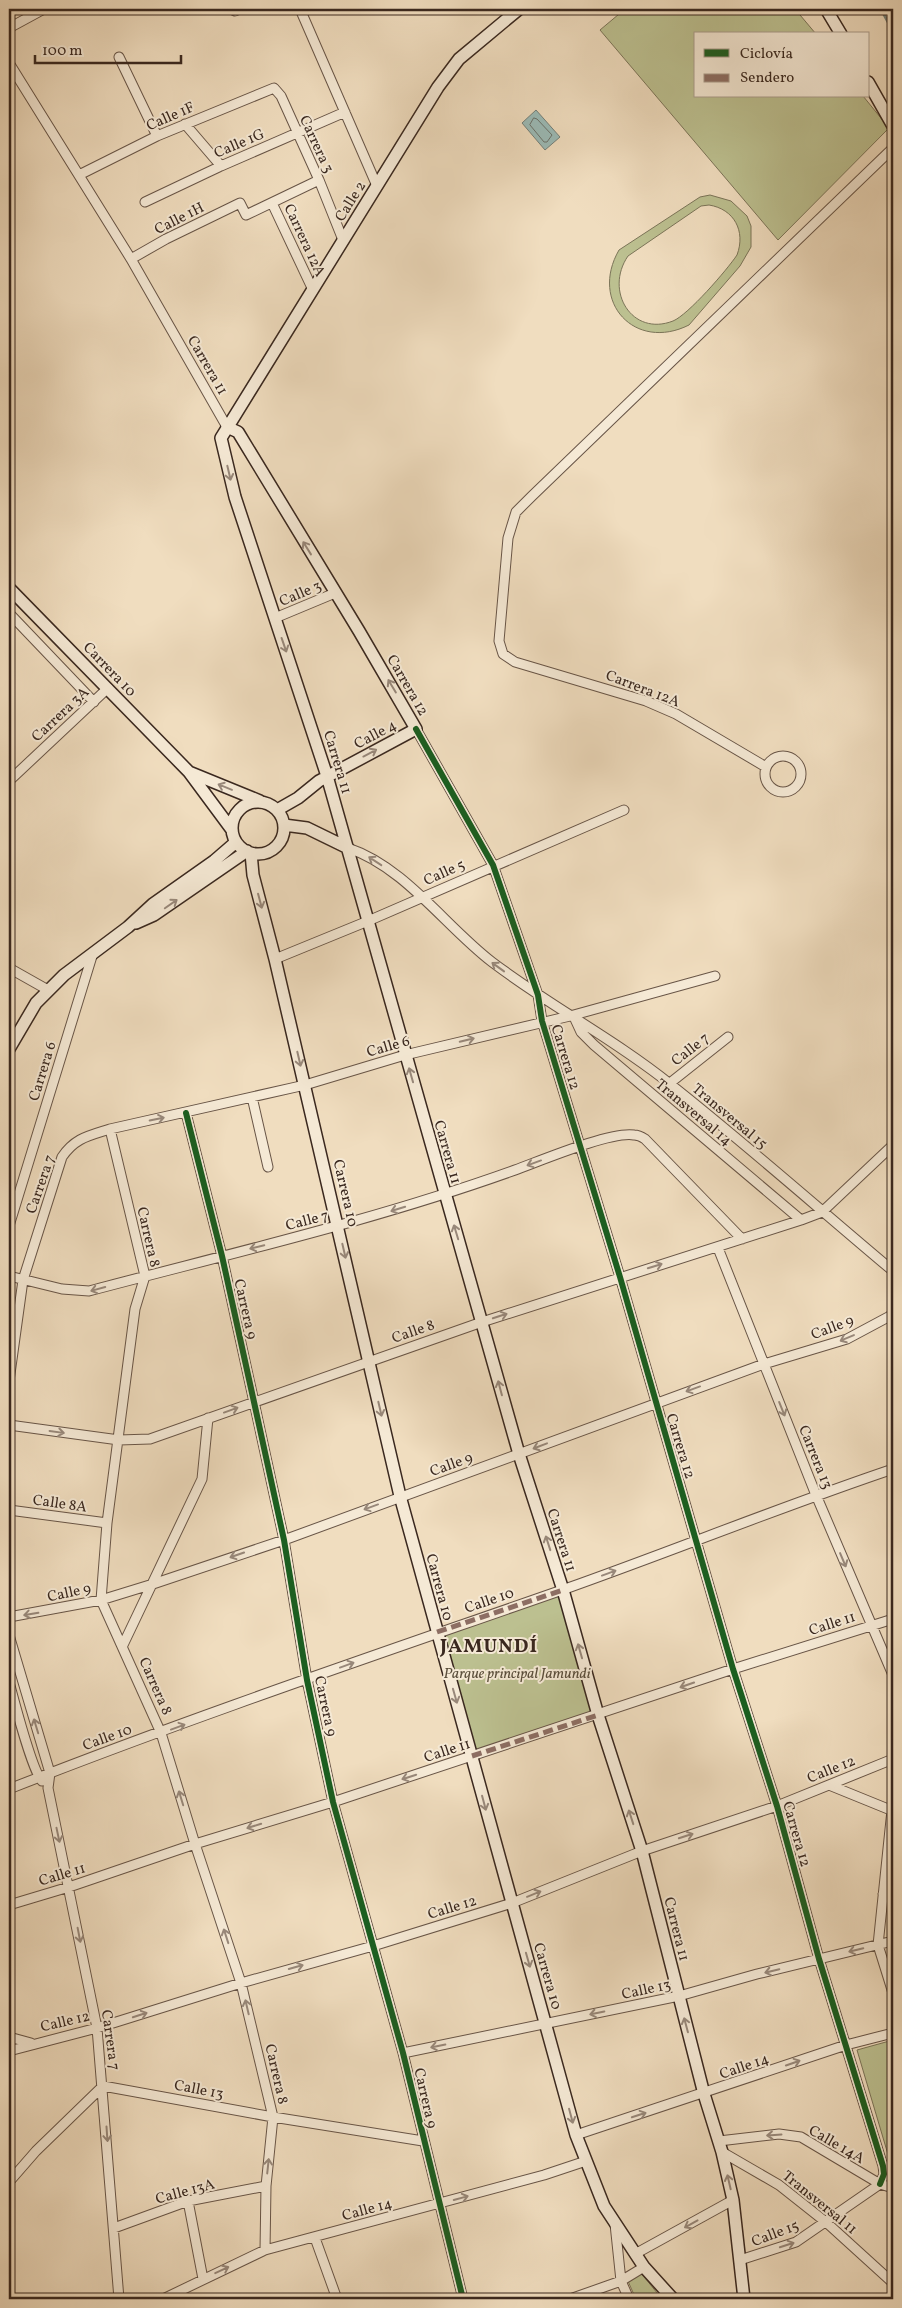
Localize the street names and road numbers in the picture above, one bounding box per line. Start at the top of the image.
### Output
street label: Calle 1F [143,97,198,137]
street label: Carrera 3 [293,112,338,177]
street label: Calle 1G [211,124,268,164]
street label: Calle 2 [331,177,372,226]
street label: Calle 1H [151,198,208,241]
street label: Carrera 12A [278,201,330,281]
street label: Carrera 11 [181,332,232,399]
street label: Calle 3 [276,576,325,613]
street label: Carrera 10 [78,638,140,702]
street label: Carrera 12 [381,651,433,720]
street label: Carrera 12A [602,666,683,713]
street label: Carrera 3A [28,683,95,747]
street label: Calle 4 [351,715,401,755]
street label: Carrera 11 [317,728,356,797]
street label: Calle 5 [420,855,469,892]
street label: Carrera 12 [545,1022,584,1093]
street label: Calle 7 [667,1028,715,1072]
street label: Calle 6 [364,1031,412,1064]
street label: Carrera 6 [24,1039,62,1104]
street label: Transversal 14 [650,1075,736,1152]
street label: Transversal 15 [687,1079,771,1155]
street label: Carrera 11 [427,1118,466,1187]
street label: Carrera 7 [22,1152,61,1217]
street label: Carrera 10 [327,1158,362,1229]
street label: Carrera 8 [130,1205,165,1270]
street label: Calle 7 [284,1206,331,1237]
street label: Carrera 9 [227,1277,262,1342]
street label: Calle 9 [808,1311,857,1346]
street label: Calle 8 [389,1315,438,1350]
street label: Carrera 12 [660,1411,699,1482]
street label: Carrera 13 [792,1422,837,1493]
street label: Calle 9 [427,1448,476,1483]
street label: Calle 8A [31,1490,89,1519]
street label: Carrera 11 [540,1506,581,1575]
street label: Carrera 10 [420,1552,458,1623]
street label: Calle 9 [46,1579,93,1608]
street label: Calle 10 [462,1583,517,1620]
street label: Calle 11 [806,1607,859,1642]
street label: Carrera 8 [133,1654,177,1719]
street label: Carrera 9 [308,1674,341,1739]
street label: Calle 10 [80,1720,135,1757]
street label: Calle 11 [421,1734,474,1769]
street label: Calle 12 [804,1751,859,1790]
street label: Carrera 12 [776,1799,815,1870]
street label: Calle 11 [36,1858,88,1892]
street label: Calle 12 [425,1891,480,1926]
street label: Carrera 11 [657,1895,694,1964]
street label: Carrera 10 [527,1941,566,2012]
street label: Calle 13 [620,1975,673,2006]
street label: Calle 12 [39,2007,92,2038]
street label: Carrera 7 [95,2009,124,2072]
street label: Carrera 8 [258,2042,293,2107]
street label: Calle 14 [717,2049,772,2086]
street label: Carrera 9 [407,2066,442,2131]
street label: Calle 13 [172,2075,225,2106]
street label: Calle 14A [804,2121,869,2170]
street label: Transversal 11 [777,2166,861,2240]
street label: Calle 13A [153,2174,218,2210]
street label: Calle 14 [340,2194,395,2227]
street label: Calle 15 [749,2216,802,2253]

